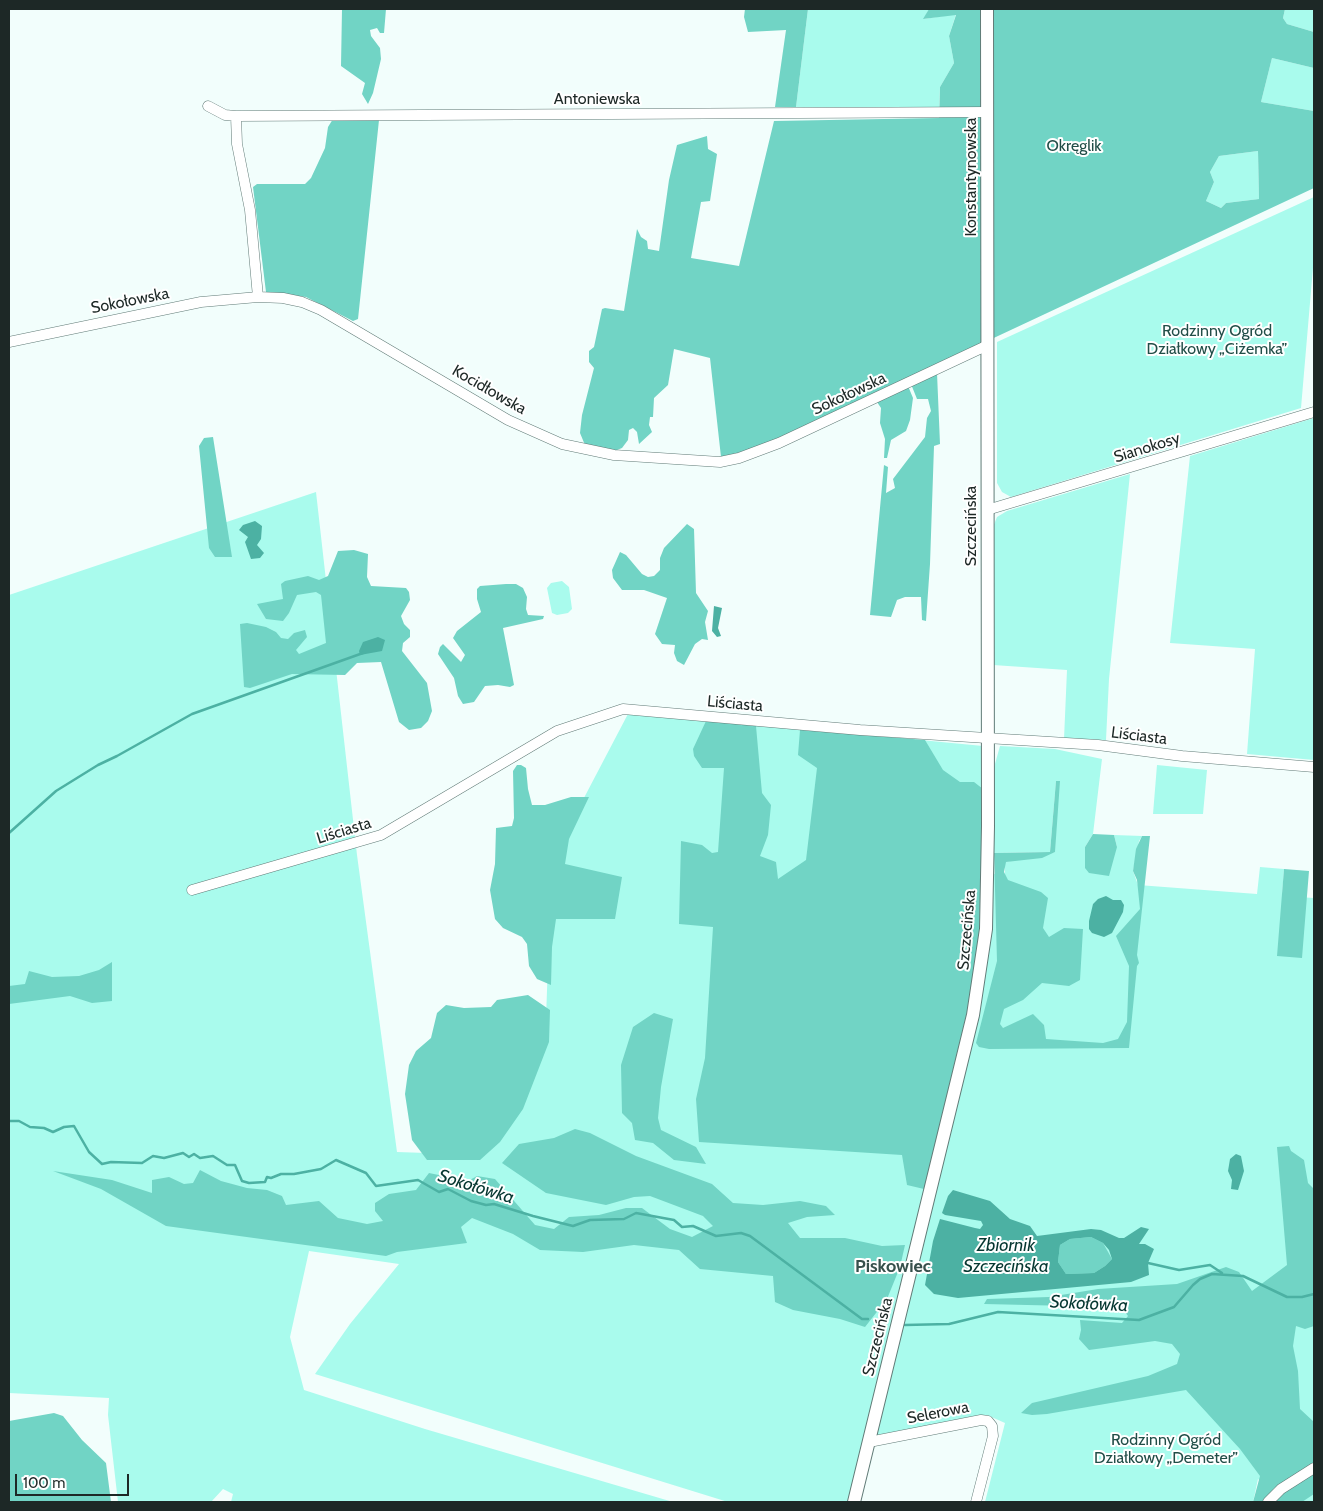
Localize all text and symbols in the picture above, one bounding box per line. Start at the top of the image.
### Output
street label: Antoniewska [554,89,640,109]
street label: Konstantynowska [961,118,981,236]
park label: Okręglik [1047,136,1101,156]
street label: Sokołowska [89,284,171,318]
park label: Rodzinny Ogród Działkowy „Ciżemka” [1147,321,1287,359]
street label: Kocidłowska [449,361,529,419]
street label: Sokołowska [809,369,889,419]
street label: Sianokosy [1111,429,1183,467]
street label: Szczecińska [961,486,981,566]
street label: Liściasta [706,692,764,716]
street label: Liściasta [1110,723,1168,749]
street label: Liściasta [314,814,374,848]
street label: Szczecińska [954,889,980,971]
water label: Sokołówka [435,1165,517,1209]
water label: Zbiornik Szczecińska [963,1235,1049,1278]
district label: Piskowiec [855,1256,931,1278]
water label: Sokołówka [1049,1291,1129,1317]
street label: Szczecińska [859,1296,897,1378]
street label: Selerowa [906,1398,970,1428]
park label: Rodzinny Ogród Działkowy „Demeter” [1094,1430,1238,1468]
scale bar [18,1464,131,1496]
text: 100 m [23,1474,65,1492]

